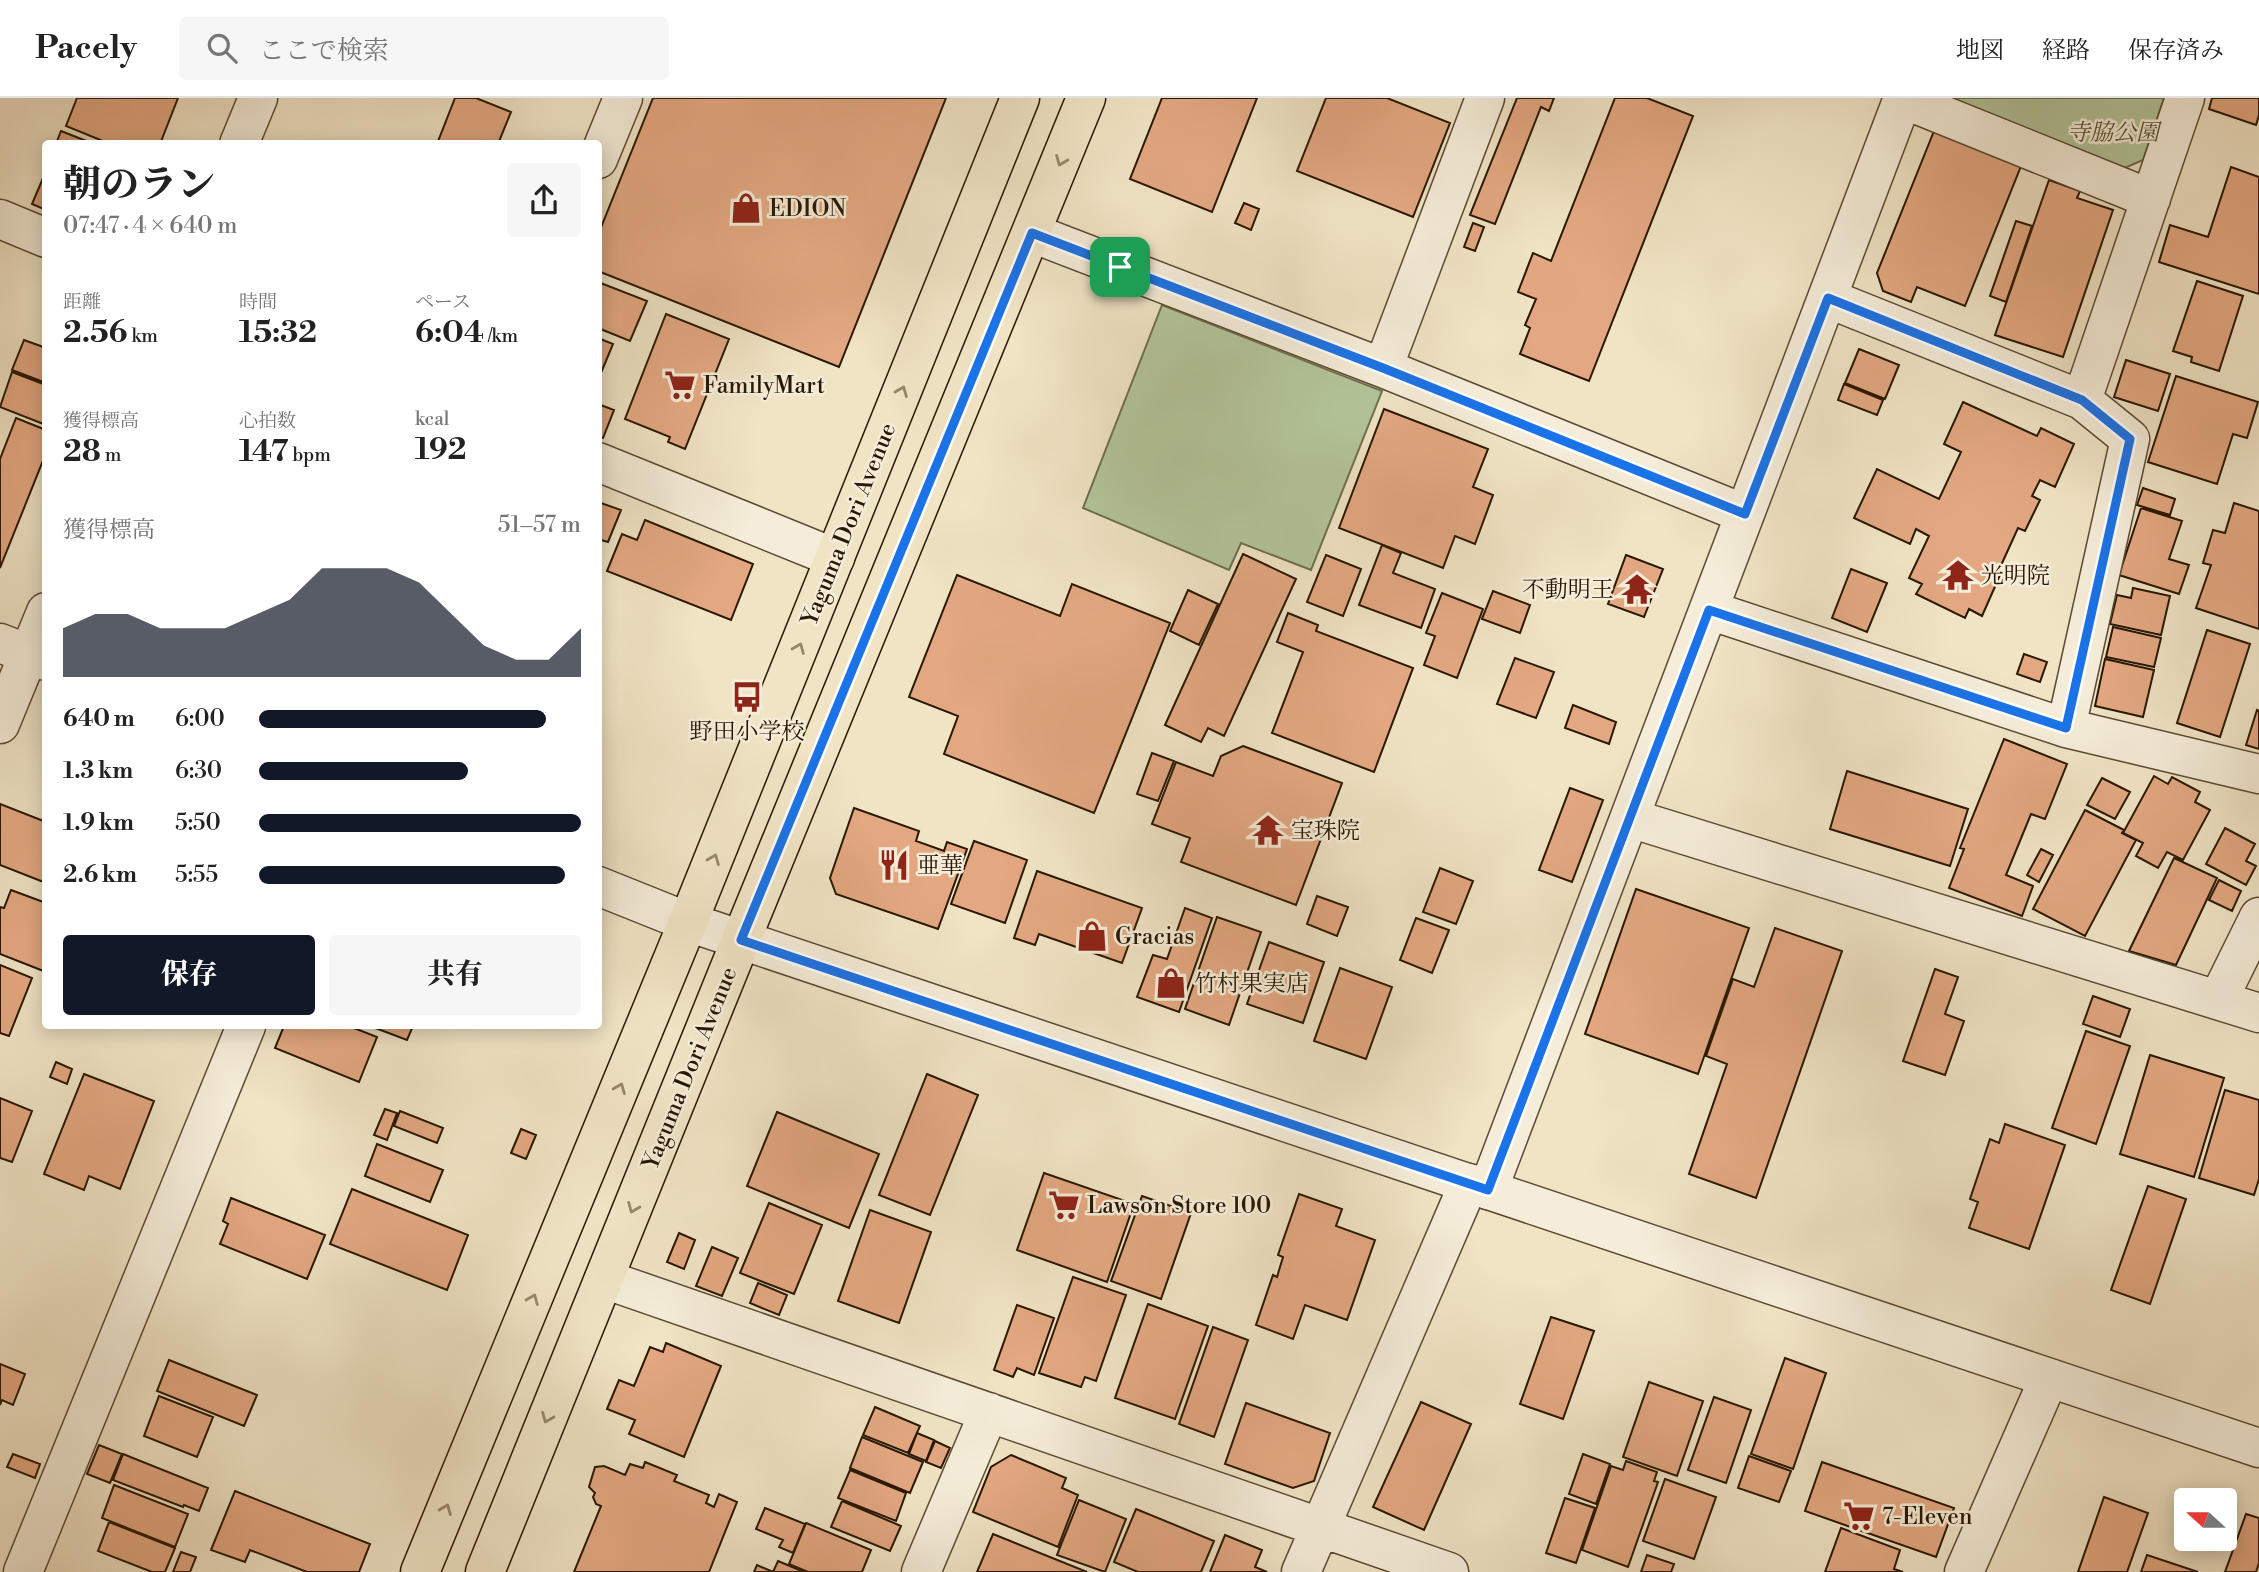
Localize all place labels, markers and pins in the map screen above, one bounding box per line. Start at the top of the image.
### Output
shop icon: EDION [729,191,763,225]
place label: EDION [769,195,846,223]
pin [1090,237,1150,297]
supermarket icon: FamilyMart [663,368,697,402]
place label: FamilyMart [703,372,825,400]
temple icon: 光明院 [1941,558,1975,592]
place label: 光明院 [1981,562,2050,590]
temple icon: 不動明王 [1620,572,1654,606]
place label: 不動明王 [1522,576,1614,604]
bus stop icon: 野田小学校 [730,680,764,714]
place label: 野田小学校 [690,718,805,746]
temple icon: 宝珠院 [1251,813,1285,847]
place label: 宝珠院 [1291,817,1360,845]
restaurant icon: 亜華 [877,848,911,882]
place label: 亜華 [917,852,963,880]
shop icon: Gracias [1075,919,1109,953]
place label: Gracias [1115,923,1194,951]
shop icon: 竹村果実店 [1154,966,1188,1000]
place label: 竹村果実店 [1194,970,1309,998]
supermarket icon: Lawson Store 100 [1047,1188,1081,1222]
place label: Lawson Store 100 [1087,1192,1271,1220]
supermarket icon: 7-Eleven [1842,1499,1876,1533]
place label: 7-Eleven [1882,1503,1973,1531]

